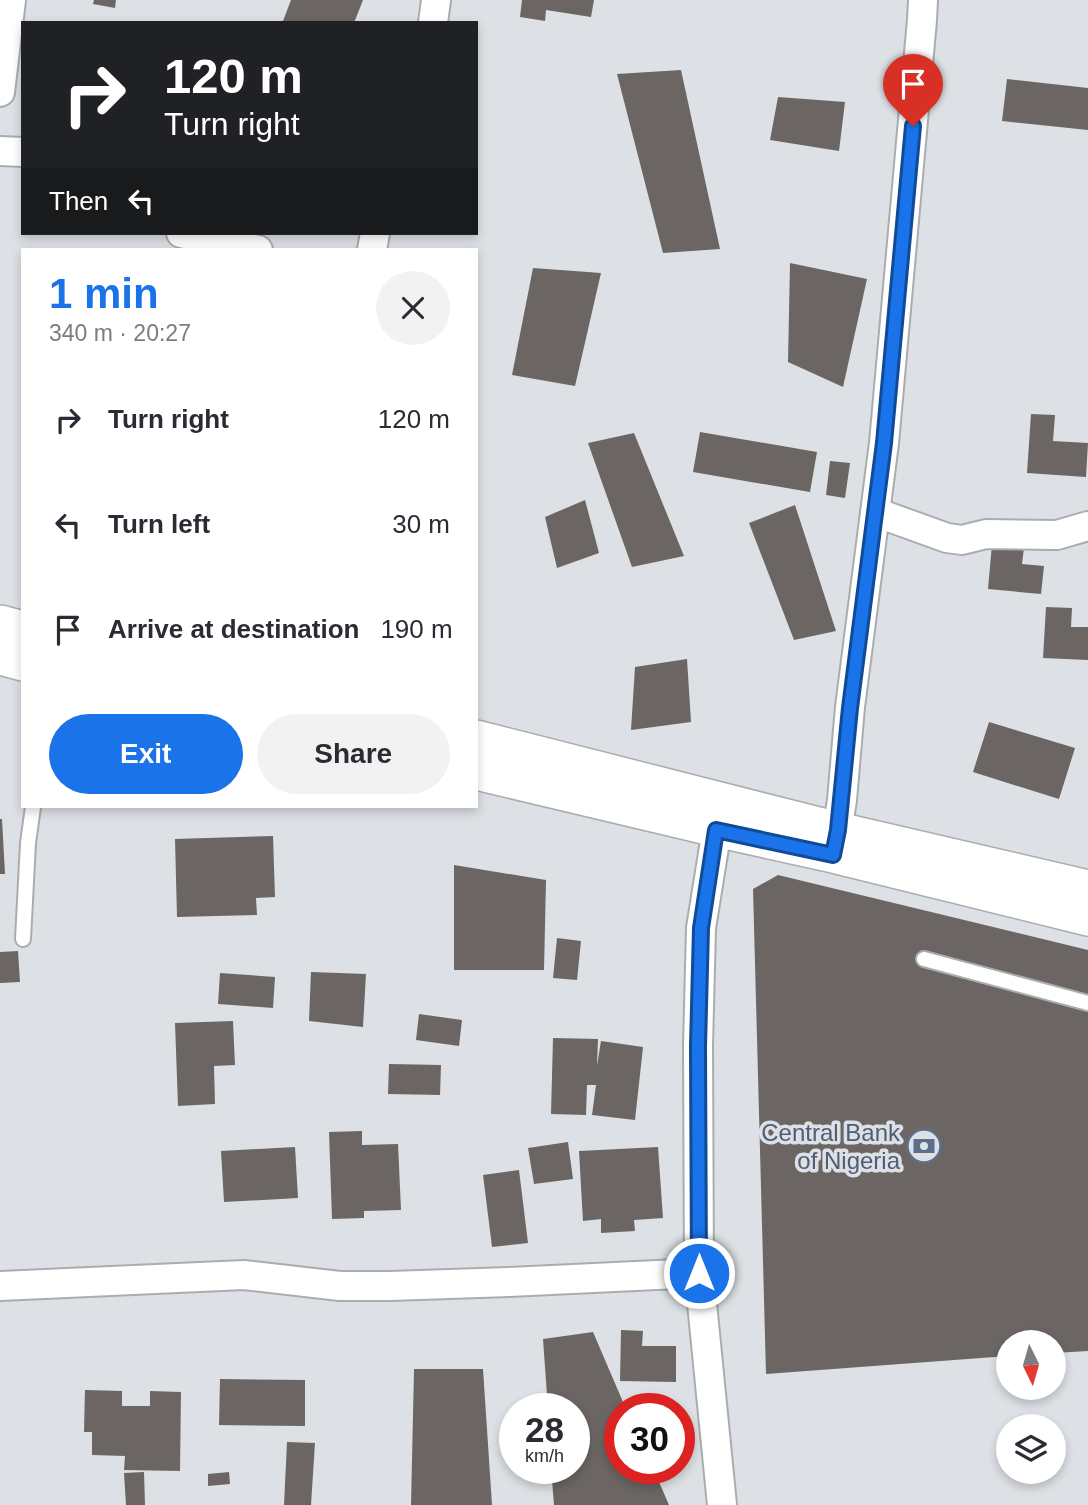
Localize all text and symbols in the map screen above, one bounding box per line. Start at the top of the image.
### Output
icon: right [49,49,140,140]
text: 120 m [164,49,303,103]
pin [883,54,943,126]
icon: arrive [894,65,932,103]
text: Turn right [164,106,300,142]
icon: left [122,182,160,220]
text: Then [49,186,108,216]
text: 1 min [49,270,159,317]
button: close [376,271,450,345]
text: 340 m · 20:27 [49,320,191,346]
icon: right [49,401,87,439]
text: Turn right [108,404,229,434]
text: 120 m [378,404,450,434]
icon: left [49,506,87,544]
text: Turn left [108,509,210,539]
text: 30 m [392,509,450,539]
icon: arrive [49,611,87,649]
text: Arrive at destination [108,614,359,644]
text: 190 m [380,614,453,644]
button: Exit [49,714,243,794]
button: Share [257,714,450,794]
place label: Central Bank of Nigeria [761,1119,901,1174]
bank icon: Central Bank of Nigeria [905,1127,943,1165]
position arrow [662,1236,736,1310]
north arrow [996,1330,1066,1400]
map controls [996,1330,1066,1484]
speed limit sign: 30 [604,1393,695,1484]
text: 28 [525,1410,564,1449]
button: layers [996,1414,1066,1484]
text: km/h [525,1446,564,1466]

